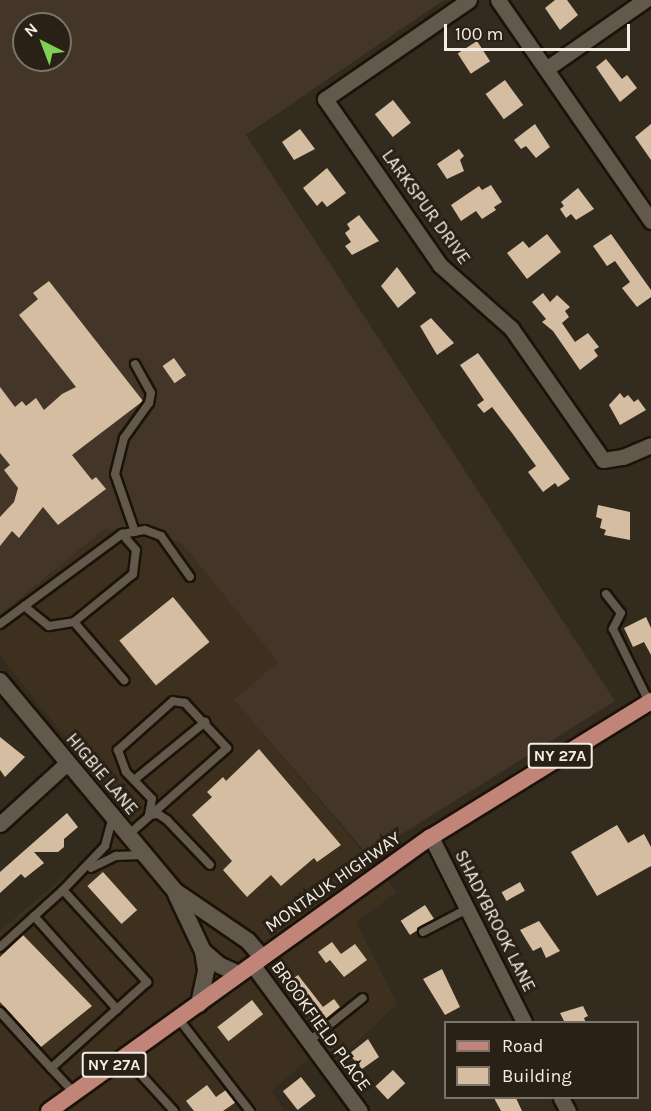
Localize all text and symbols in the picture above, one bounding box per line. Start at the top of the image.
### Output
north arrow [12,12,72,72]
scale bar [447,12,633,50]
text: N [20,19,42,41]
text: 100 m [455,23,503,45]
street label: LARKSPUR DRIVE [377,145,475,269]
street label: HIGBIE LANE [61,729,143,819]
road number: NY 27A [527,743,593,769]
street label: MONTAUK HIGHWAY [261,827,405,937]
street label: SHADYBROOK LANE [450,846,540,996]
street label: BROOKFIELD PLACE [267,957,375,1095]
legend [444,1021,639,1099]
text: Road [502,1035,543,1057]
road number: NY 27A [81,1052,147,1078]
text: Building [502,1065,572,1087]

